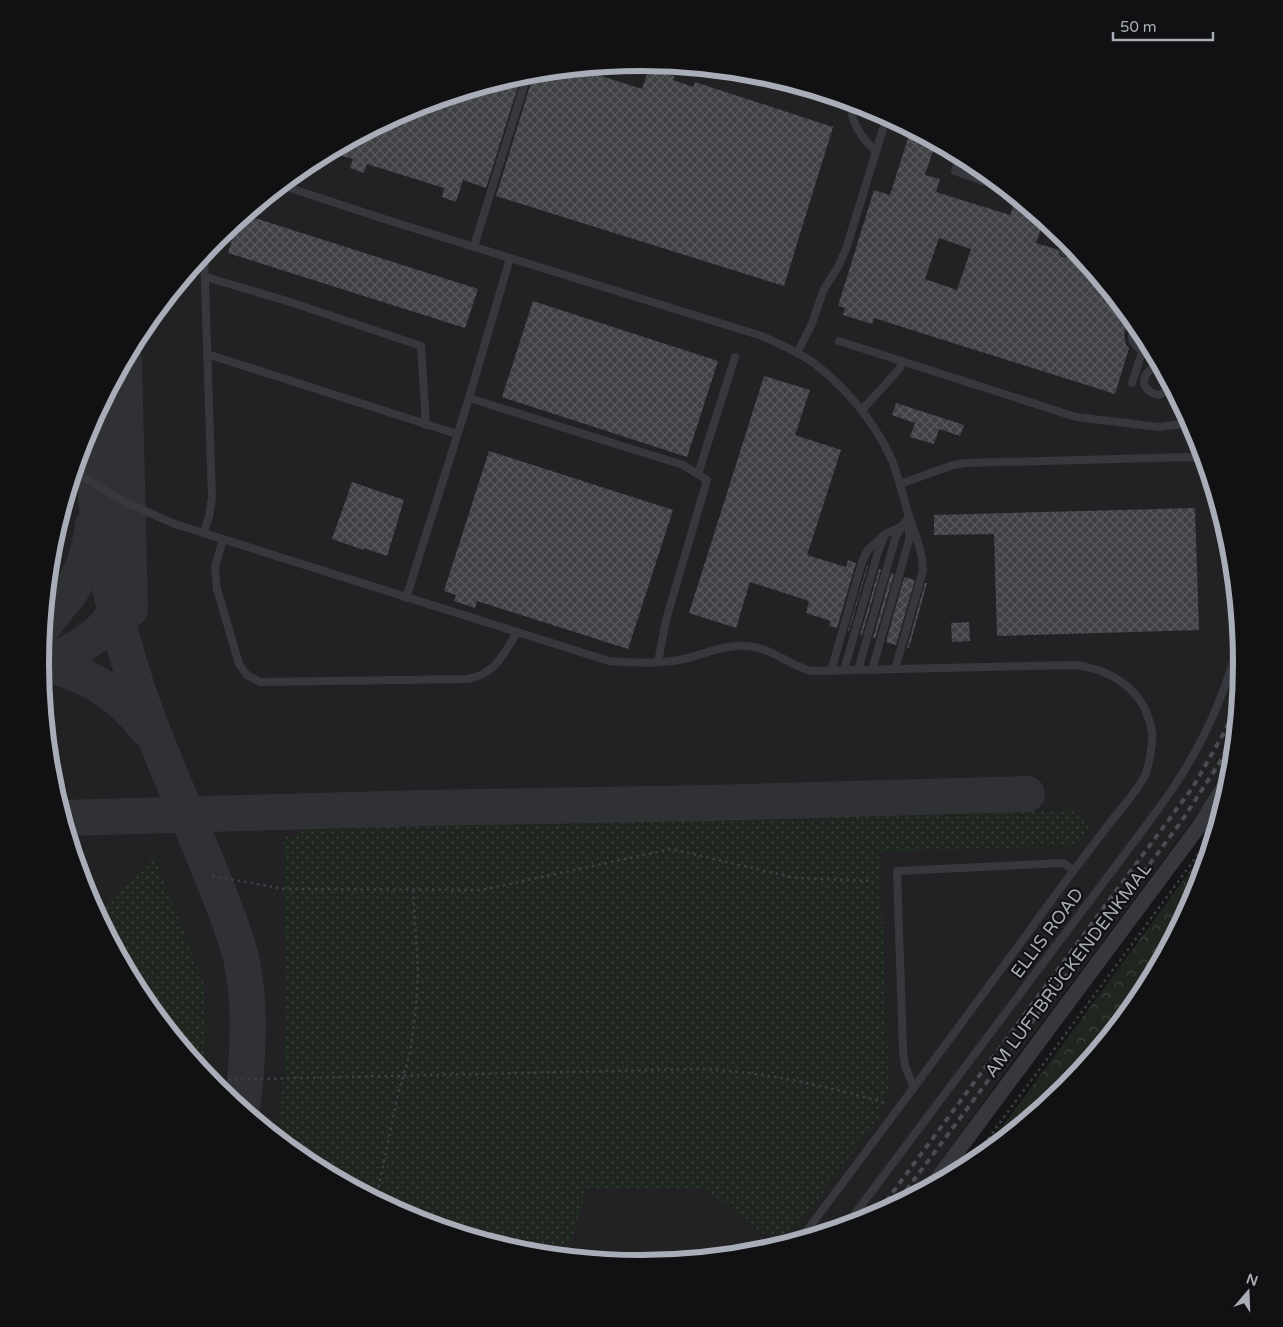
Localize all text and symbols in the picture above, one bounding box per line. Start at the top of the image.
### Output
scale bar [1113,10,1213,42]
text: 50 m [1120,18,1157,36]
street label: AM LUFTBRÜCKENDENKMAL [980,858,1156,1082]
street label: ELLIS ROAD [1006,884,1088,982]
north arrow [1223,1267,1273,1317]
text: N [1244,1270,1260,1290]

